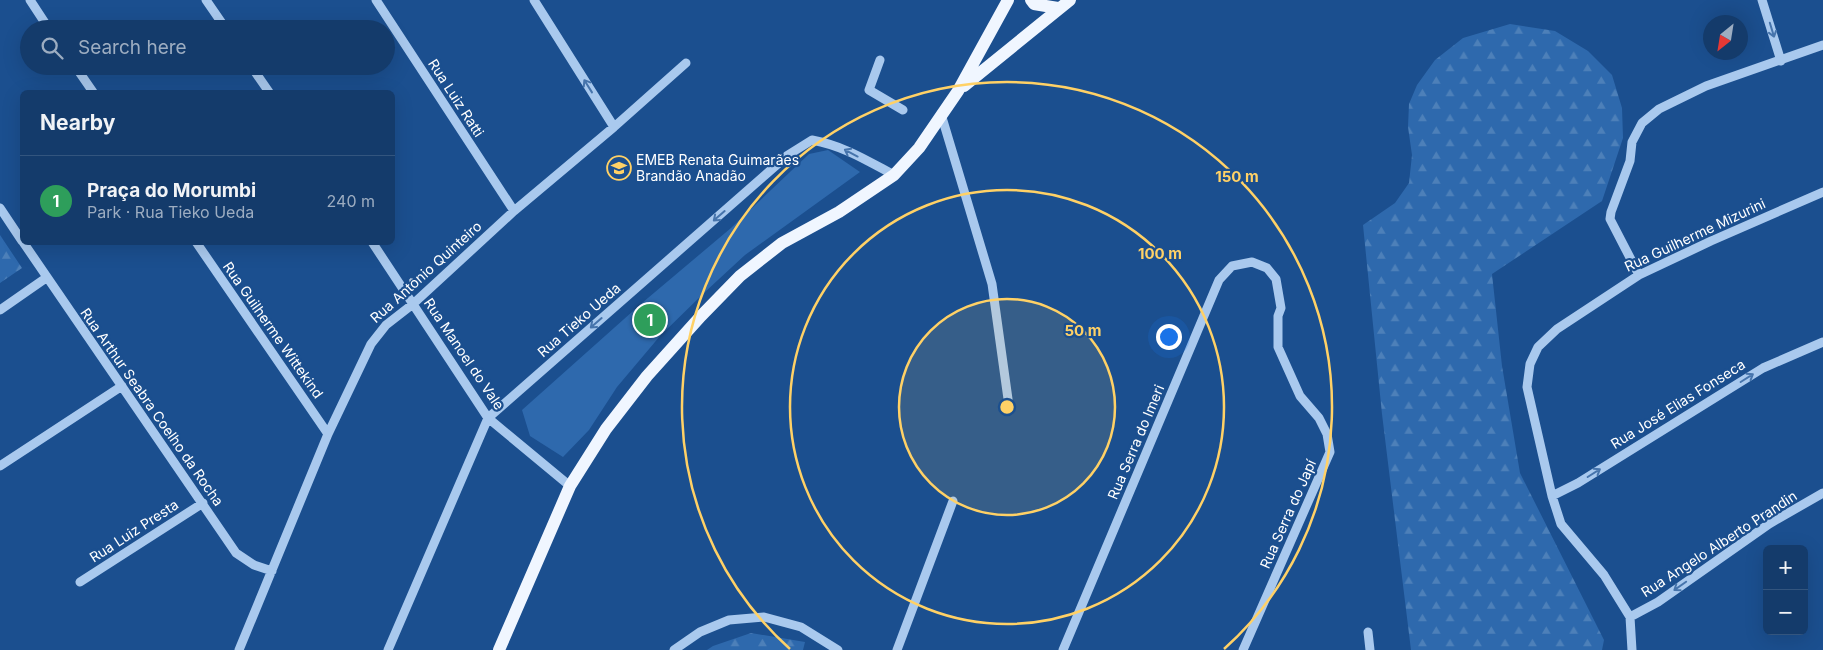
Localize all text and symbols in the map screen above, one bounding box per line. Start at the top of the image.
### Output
north arrow [1703,15,1748,60]
search box [20,20,395,75]
one-way arrow [1767,22,1777,38]
icon: search [38,34,66,62]
text: Search here [78,36,187,59]
street label: Rua Luiz Ratti [425,56,488,140]
one-way arrow [583,79,593,93]
text: Nearby [40,110,115,135]
one-way arrow [844,147,859,157]
place label: EMEB Renata Guimarães Brandão Anadão [636,151,799,184]
school or university icon: EMEB Renata Guimarães Brandão Anadão [606,155,632,181]
text: 150 m [1215,167,1259,186]
text: Praça do Morumbi [87,179,256,202]
text: 1 [53,191,59,211]
text: 240 m [327,191,375,211]
street label: Rua Guilherme Mizurini [1622,194,1768,275]
text: Park · Rua Tieko Ueda [87,202,254,222]
one-way arrow [712,210,725,222]
street label: Rua Antônio Quinteiro [366,217,485,326]
text: 100 m [1138,244,1182,263]
street label: Rua Guilherme Wittekind [220,258,327,401]
street label: Rua Tieko Ueda [534,279,624,360]
street label: Rua Manoel do Vale [421,295,508,413]
pin: 1 [634,301,666,339]
street label: Rua Arthur Seabra Coelho da Rocha [77,304,228,509]
one-way arrow [590,317,603,329]
text: 50 m [1065,321,1101,340]
your location [1156,324,1182,350]
street label: Rua José Elias Fonseca [1607,355,1748,452]
one-way arrow [1740,372,1754,383]
street label: Rua Serra do Imeri [1104,382,1167,502]
centre of rings [998,398,1016,416]
street label: Rua Serra do Japí [1256,456,1319,571]
one-way arrow [1587,468,1601,478]
street label: Rua Angelo Alberto Prandin [1638,487,1800,600]
street label: Rua Luiz Presta [86,496,181,566]
map controls [1763,545,1808,635]
button: + [1763,545,1808,590]
one-way arrow [1673,581,1687,591]
button: − [1763,590,1808,635]

